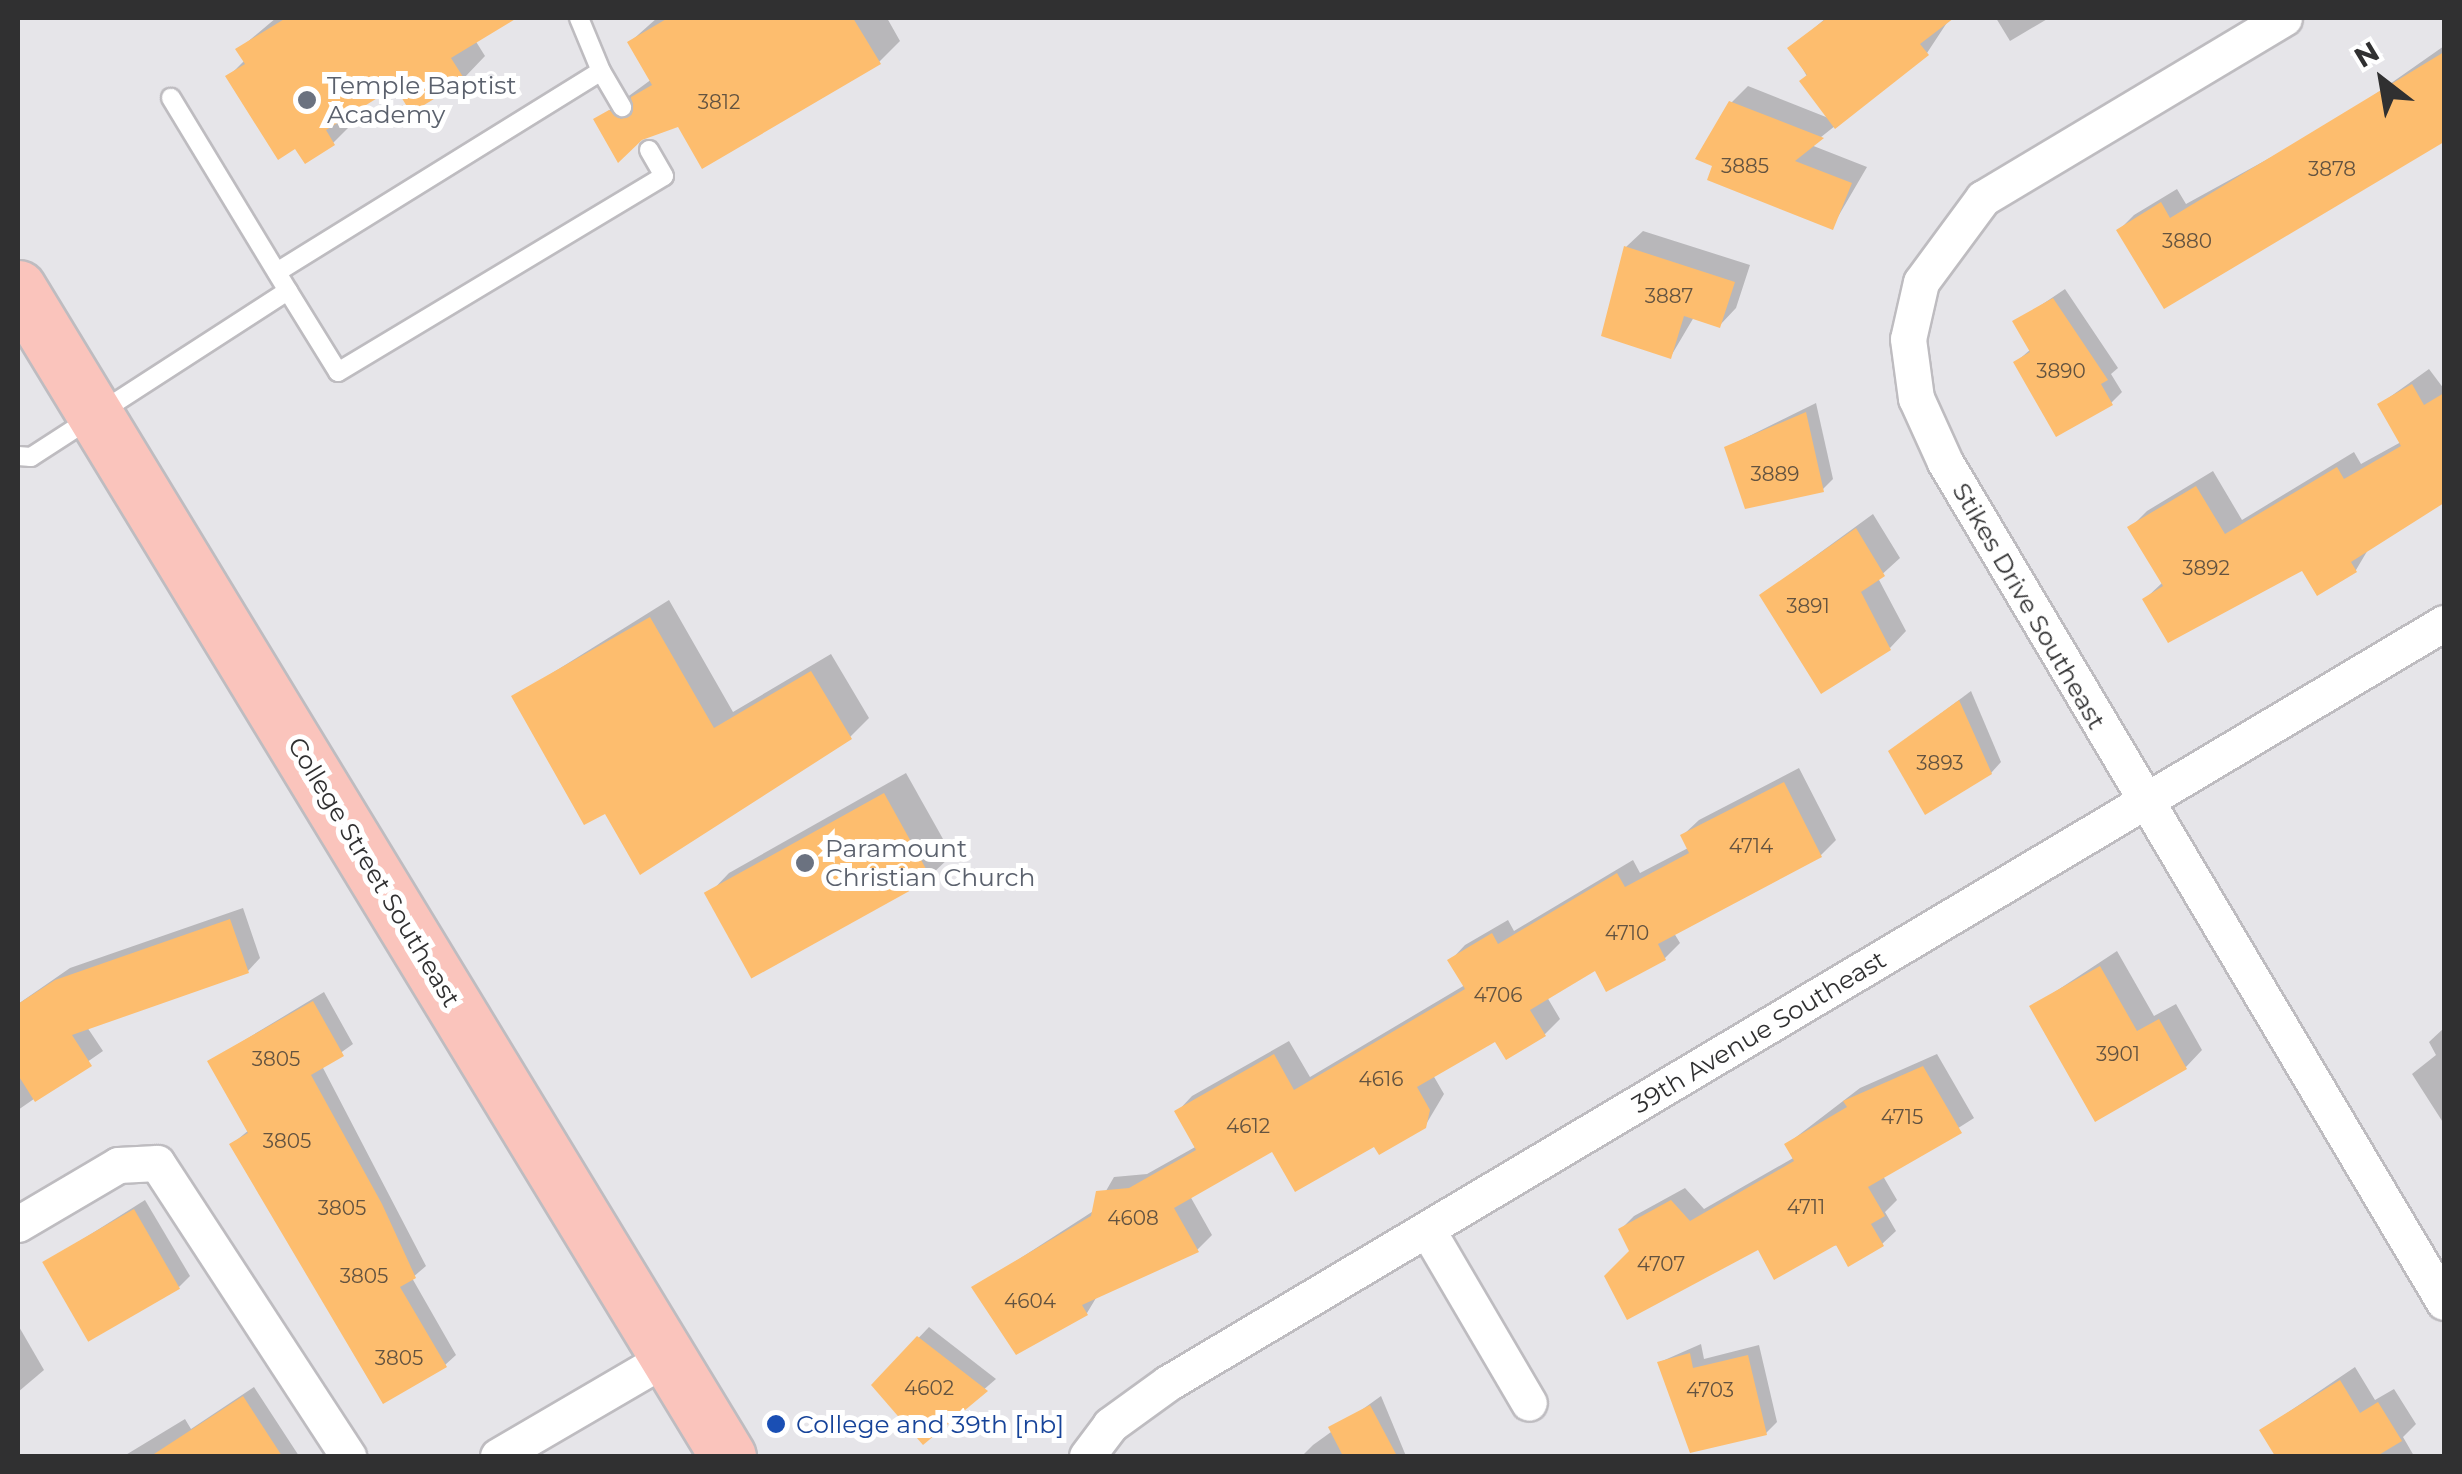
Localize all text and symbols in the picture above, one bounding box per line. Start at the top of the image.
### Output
north arrow [2332,30,2432,130]
text: N [2348,34,2385,75]
place label: Temple Baptist Academy [327,71,517,130]
marker: Temple Baptist Academy [296,89,318,111]
house number: 3812 [698,90,740,114]
house number: 3885 [1721,154,1769,178]
house number: 3878 [2308,157,2356,181]
house number: 3880 [2162,229,2212,253]
house number: 3887 [1645,284,1693,308]
house number: 3890 [2036,359,2086,383]
house number: 3889 [1751,462,1799,486]
street label: Stikes Drive Southeast [1946,478,2112,734]
house number: 3892 [2182,556,2230,580]
house number: 3891 [1786,594,1830,618]
street label: College Street Southeast [282,732,466,1012]
house number: 3893 [1916,751,1964,775]
place label: Paramount Christian Church [825,834,1035,893]
house number: 4714 [1729,834,1773,858]
marker: Paramount Christian Church [794,852,816,874]
house number: 4710 [1605,921,1649,945]
street label: 39th Avenue Southeast [1627,944,1891,1120]
house number: 4706 [1473,983,1523,1007]
house number: 3901 [2096,1042,2140,1066]
house number: 3805 [252,1047,300,1071]
house number: 4616 [1359,1067,1403,1091]
house number: 4715 [1881,1105,1923,1129]
house number: 4612 [1226,1114,1270,1138]
house number: 3805 [263,1129,311,1153]
house number: 4711 [1787,1195,1825,1219]
house number: 3805 [318,1196,366,1220]
house number: 4608 [1107,1206,1159,1230]
house number: 4707 [1637,1252,1685,1276]
house number: 3805 [340,1264,388,1288]
house number: 4604 [1004,1289,1056,1313]
house number: 3805 [375,1346,423,1370]
house number: 4602 [904,1376,954,1400]
house number: 4703 [1686,1378,1734,1402]
place label: College and 39th [nb] [796,1409,1064,1439]
marker: College and 39th [nb] [765,1413,787,1435]

